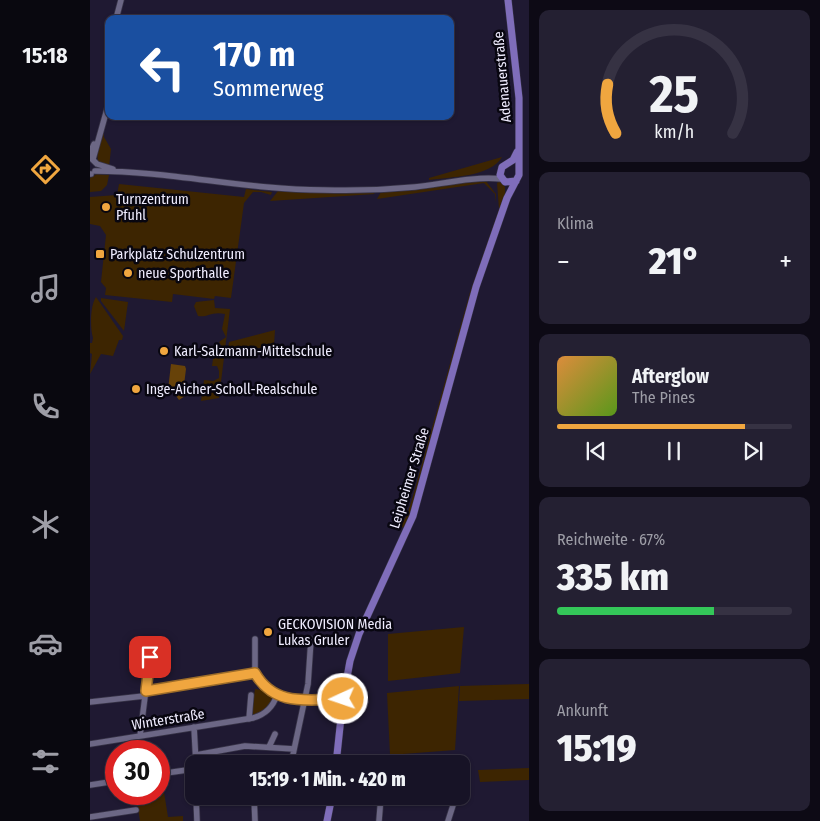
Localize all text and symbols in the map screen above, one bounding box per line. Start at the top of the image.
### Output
street label: Adenauerstraße [490,31,515,123]
text: 170 m [213,33,296,75]
icon: left [130,35,195,100]
text: 15:18 [22,42,68,69]
text: 25 [649,63,699,126]
text: Sommerweg [213,75,324,102]
text: km/h [655,121,694,143]
icon: directions [28,152,63,187]
place label: Turnzentrum Pfuhl [116,191,189,224]
marker: Turnzentrum Pfuhl [100,201,112,213]
text: Klima [557,214,594,233]
text: 21° [649,238,700,284]
text: − [557,245,570,278]
text: + [779,245,792,278]
place label: Parkplatz Schulzentrum [110,246,245,263]
marker: Parkplatz Schulzentrum [94,248,106,260]
place label: neue Sporthalle [138,265,229,282]
marker: neue Sporthalle [122,267,134,279]
icon: music [28,271,63,306]
place label: Karl-Salzmann-Mittelschule [174,343,332,360]
marker: Karl-Salzmann-Mittelschule [158,345,170,357]
text: Afterglow [632,365,709,388]
place label: Inge-Aicher-Scholl-Realschule [146,381,318,398]
marker: Inge-Aicher-Scholl-Realschule [130,383,142,395]
text: The Pines [632,388,695,407]
icon: phone [28,389,63,424]
street label: Leipheimer Straße [386,426,433,531]
icon: previous [582,437,610,465]
icon: pause [660,437,688,465]
icon: next [739,437,767,465]
icon: climate [28,507,63,542]
text: Reichweite · 67% [557,530,665,549]
text: 335 km [557,554,669,600]
place label: GECKOVISION Media Lukas Gruler [278,616,392,649]
icon: car [28,626,63,661]
marker: GECKOVISION Media Lukas Gruler [262,626,274,638]
pin [129,636,171,678]
icon: arrive [136,643,164,671]
position arrow [316,672,368,724]
text: Ankunft [557,701,608,720]
street label: Winterstraße [130,705,206,734]
text: 15:19 [557,725,637,771]
speed limit sign: 30 [105,740,170,805]
icon: filters [28,744,63,779]
text: 15:19 · 1 Min. · 420 m [249,768,406,791]

